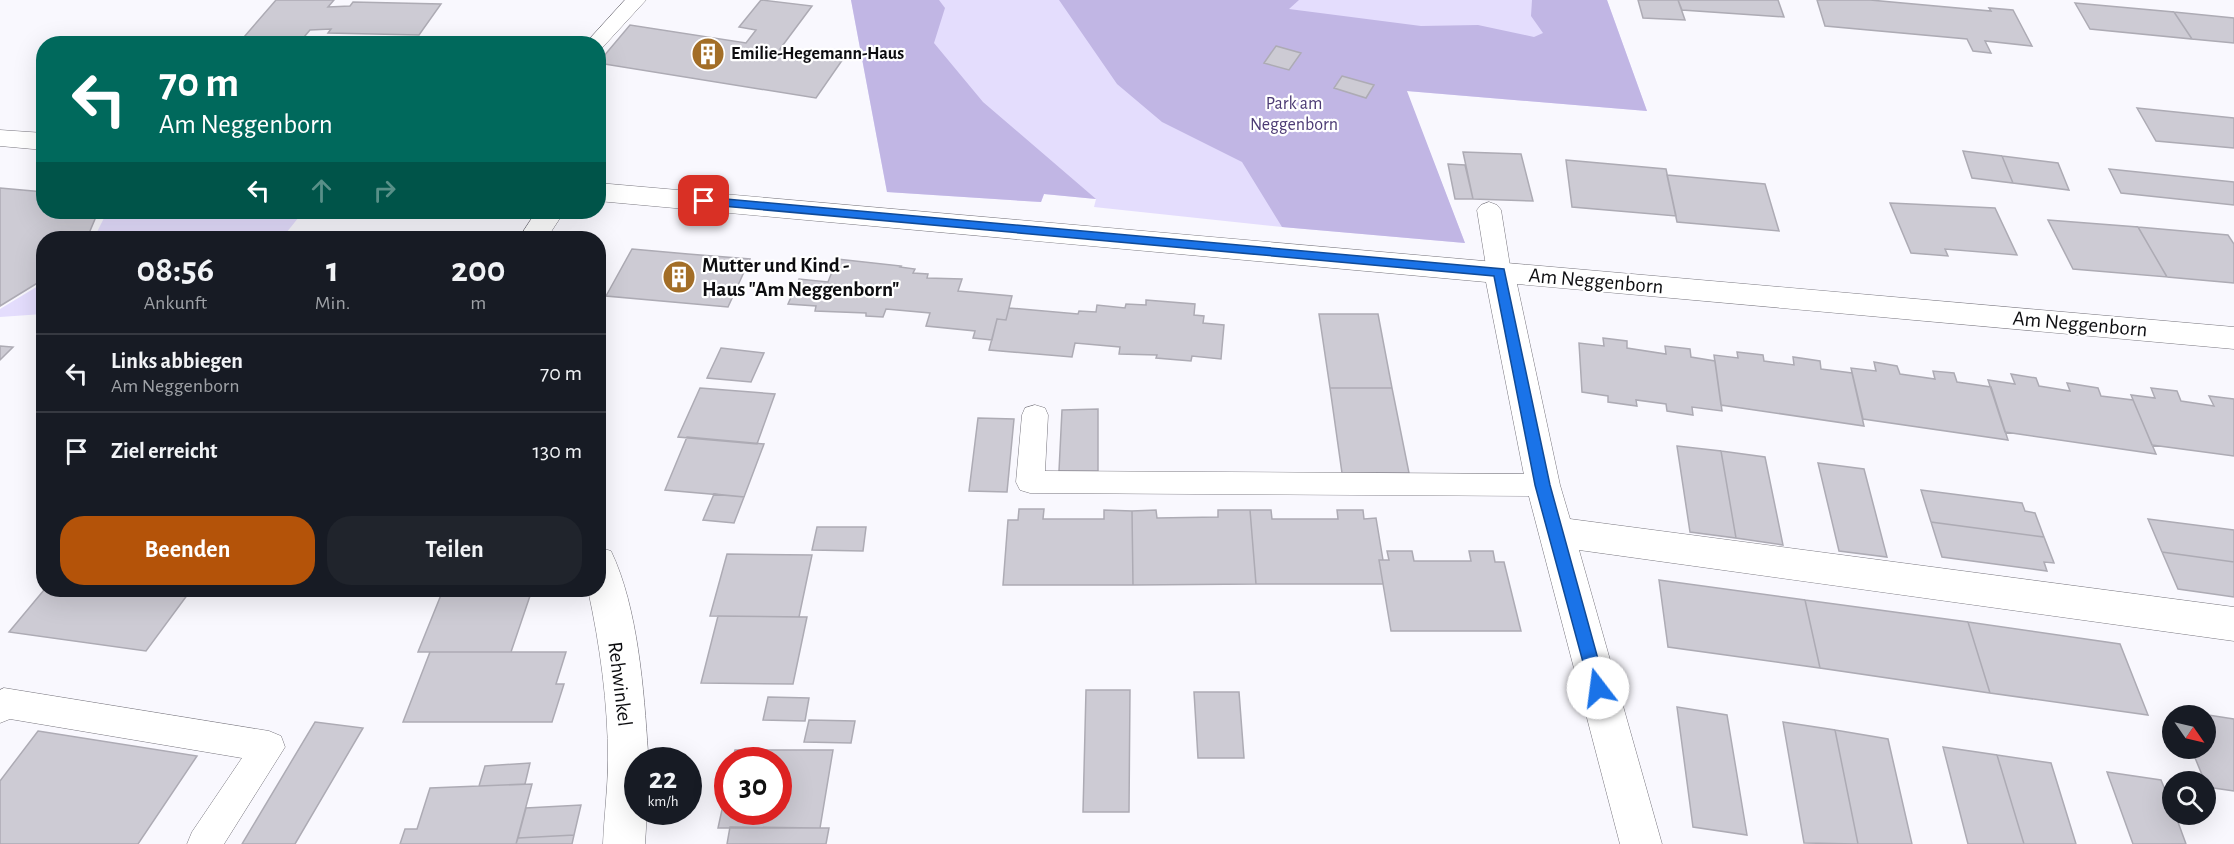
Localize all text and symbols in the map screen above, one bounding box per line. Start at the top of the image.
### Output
building icon: Emilie-Hegemann-Haus [690,36,726,72]
place label: Emilie-Hegemann-Haus [731,45,904,63]
icon: left [60,60,138,138]
text: 70 m [159,62,239,104]
park label: Park am Neggenborn [1250,95,1338,134]
text: Am Neggenborn [159,111,333,138]
icon: left [242,174,275,207]
icon: ahead [305,174,338,207]
icon: right [368,174,401,207]
pin [678,175,729,226]
icon: arrive [687,184,720,217]
text: 08:56 [137,252,214,288]
text: 1 [326,252,339,288]
text: 200 [451,252,505,288]
place label: Mutter und Kind - Haus "Am Neggenborn" [702,255,899,300]
building icon: Mutter und Kind - Haus "Am Neggenborn" [661,259,697,295]
street label: Am Neggenborn [1528,265,1664,297]
text: Ankunft [144,293,207,313]
text: Min. [315,293,350,313]
text: m [470,293,486,313]
street label: Am Neggenborn [2012,308,2148,340]
text: Links abbiegen [111,350,243,372]
icon: left [60,357,93,390]
text: 70 m [540,362,582,384]
text: Am Neggenborn [111,376,240,396]
icon: arrive [60,435,93,468]
text: Ziel erreicht [111,440,218,462]
text: 130 m [533,440,582,462]
button: Beenden [60,516,315,585]
button: Teilen [327,516,582,585]
street label: Rehwinkel [604,640,636,728]
position arrow [1566,656,1630,720]
north arrow [2162,705,2216,759]
map controls [2162,705,2216,825]
speed limit sign: 30 [714,747,792,825]
text: 22 [649,764,677,794]
button: search [2162,771,2216,825]
text: km/h [648,794,678,809]

